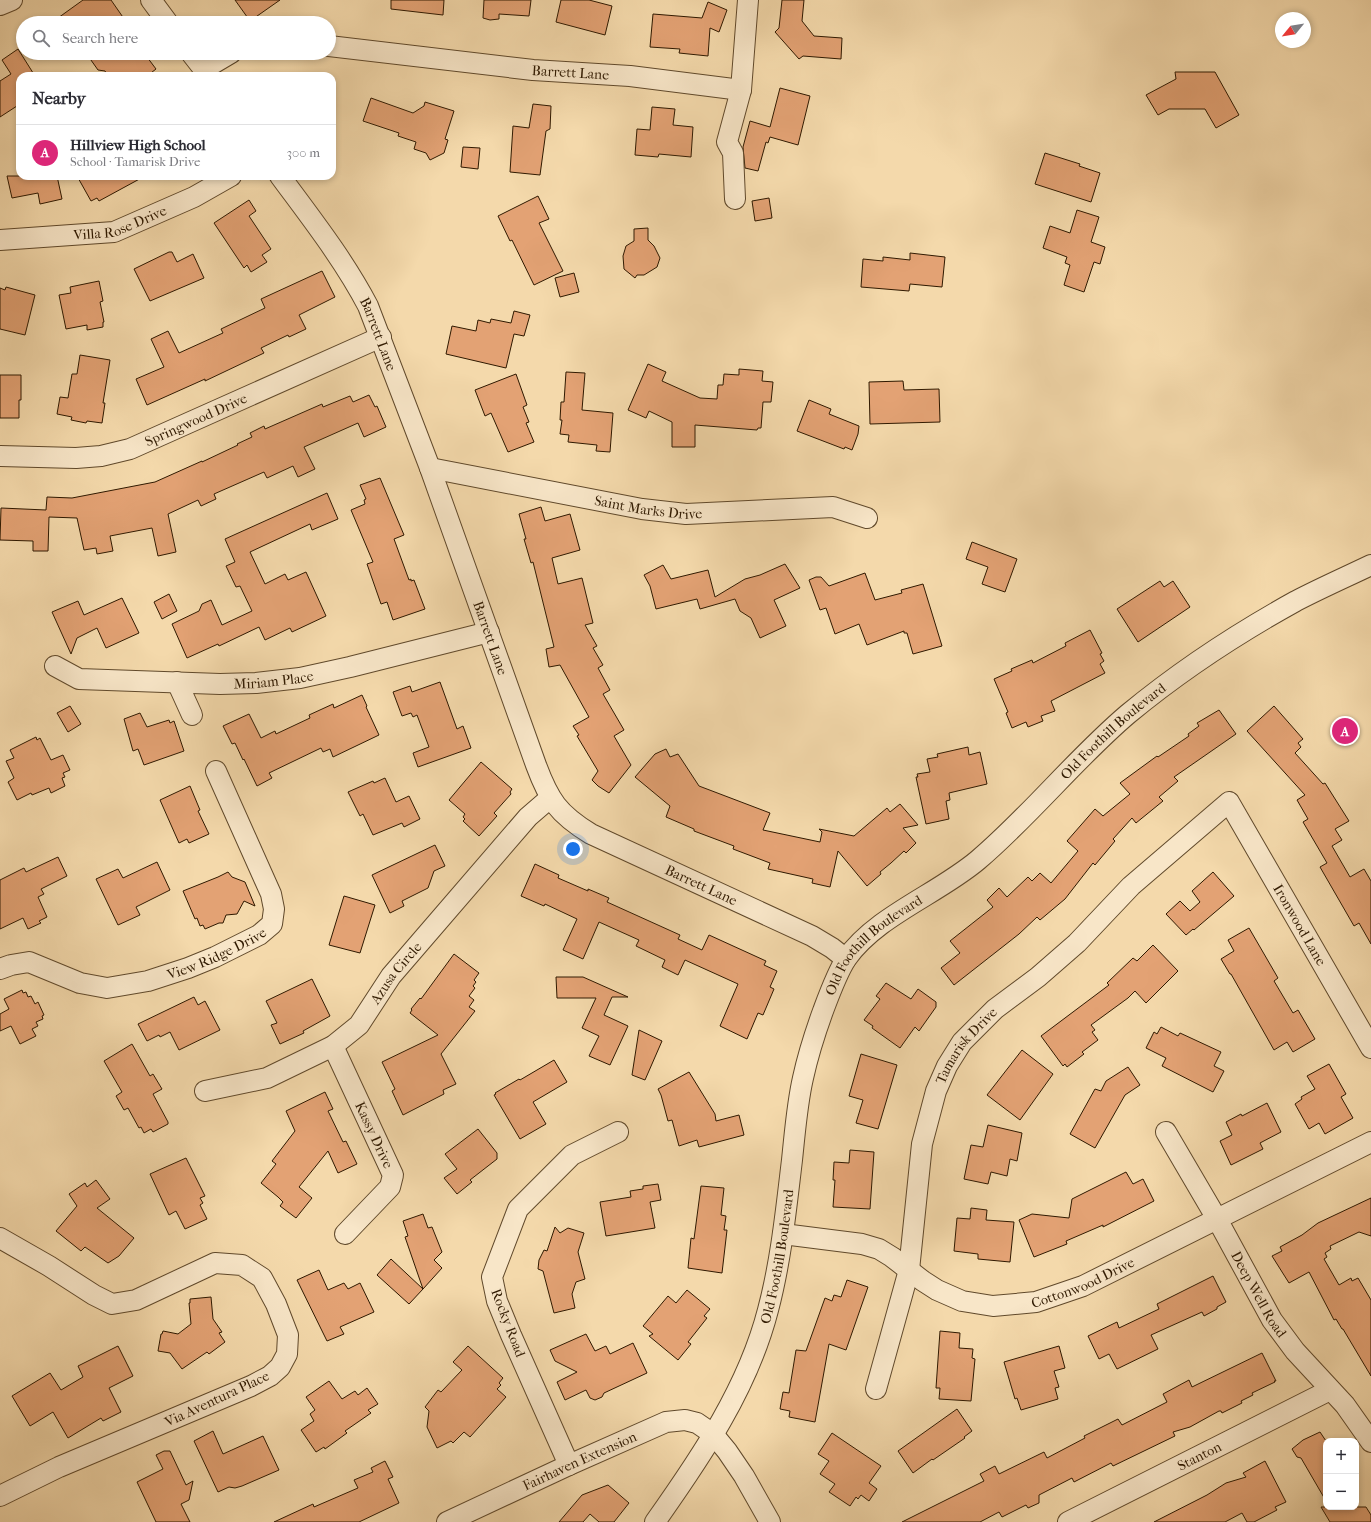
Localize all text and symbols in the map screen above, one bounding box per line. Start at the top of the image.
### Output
north arrow [1275,12,1311,48]
search box [16,16,336,60]
icon: search [30,27,52,49]
text: Search here [62,29,138,47]
street label: Barrett Lane [531,61,610,83]
text: Nearby [32,88,86,108]
text: Hillview High School [70,136,206,154]
text: A [41,145,49,160]
text: 300 m [287,145,320,160]
text: School · Tamarisk Drive [70,154,200,169]
street label: Villa Rose Drive [72,202,169,243]
street label: Barrett Lane [356,294,400,373]
street label: Springwood Drive [142,389,250,450]
street label: Saint Marks Drive [593,491,703,523]
street label: Barrett Lane [470,599,512,677]
street label: Miriam Place [233,667,315,692]
street label: Old Foothill Boulevard [1057,679,1169,783]
pin: A [1332,716,1358,746]
your location [563,839,583,859]
street label: Barrett Lane [663,861,740,909]
street label: Ironwood Lane [1270,881,1330,969]
street label: Old Foothill Boulevard [821,891,925,998]
street label: View Ridge Drive [164,924,270,983]
street label: Azusa Circle [366,938,425,1008]
street label: Tamarisk Drive [932,1004,1000,1086]
street label: Kassy Drive [351,1099,397,1171]
street label: Old Foothill Boulevard [756,1188,797,1326]
street label: Deep Well Road [1228,1248,1291,1341]
street label: Cottonwood Drive [1029,1253,1137,1312]
street label: Rocky Road [487,1286,529,1360]
street label: Via Aventura Place [161,1367,272,1431]
street label: Fairhaven Extension [520,1428,639,1494]
street label: Stanton [1175,1438,1224,1474]
map controls [1323,1438,1359,1510]
button: + [1323,1438,1359,1474]
button: − [1323,1474,1359,1510]

